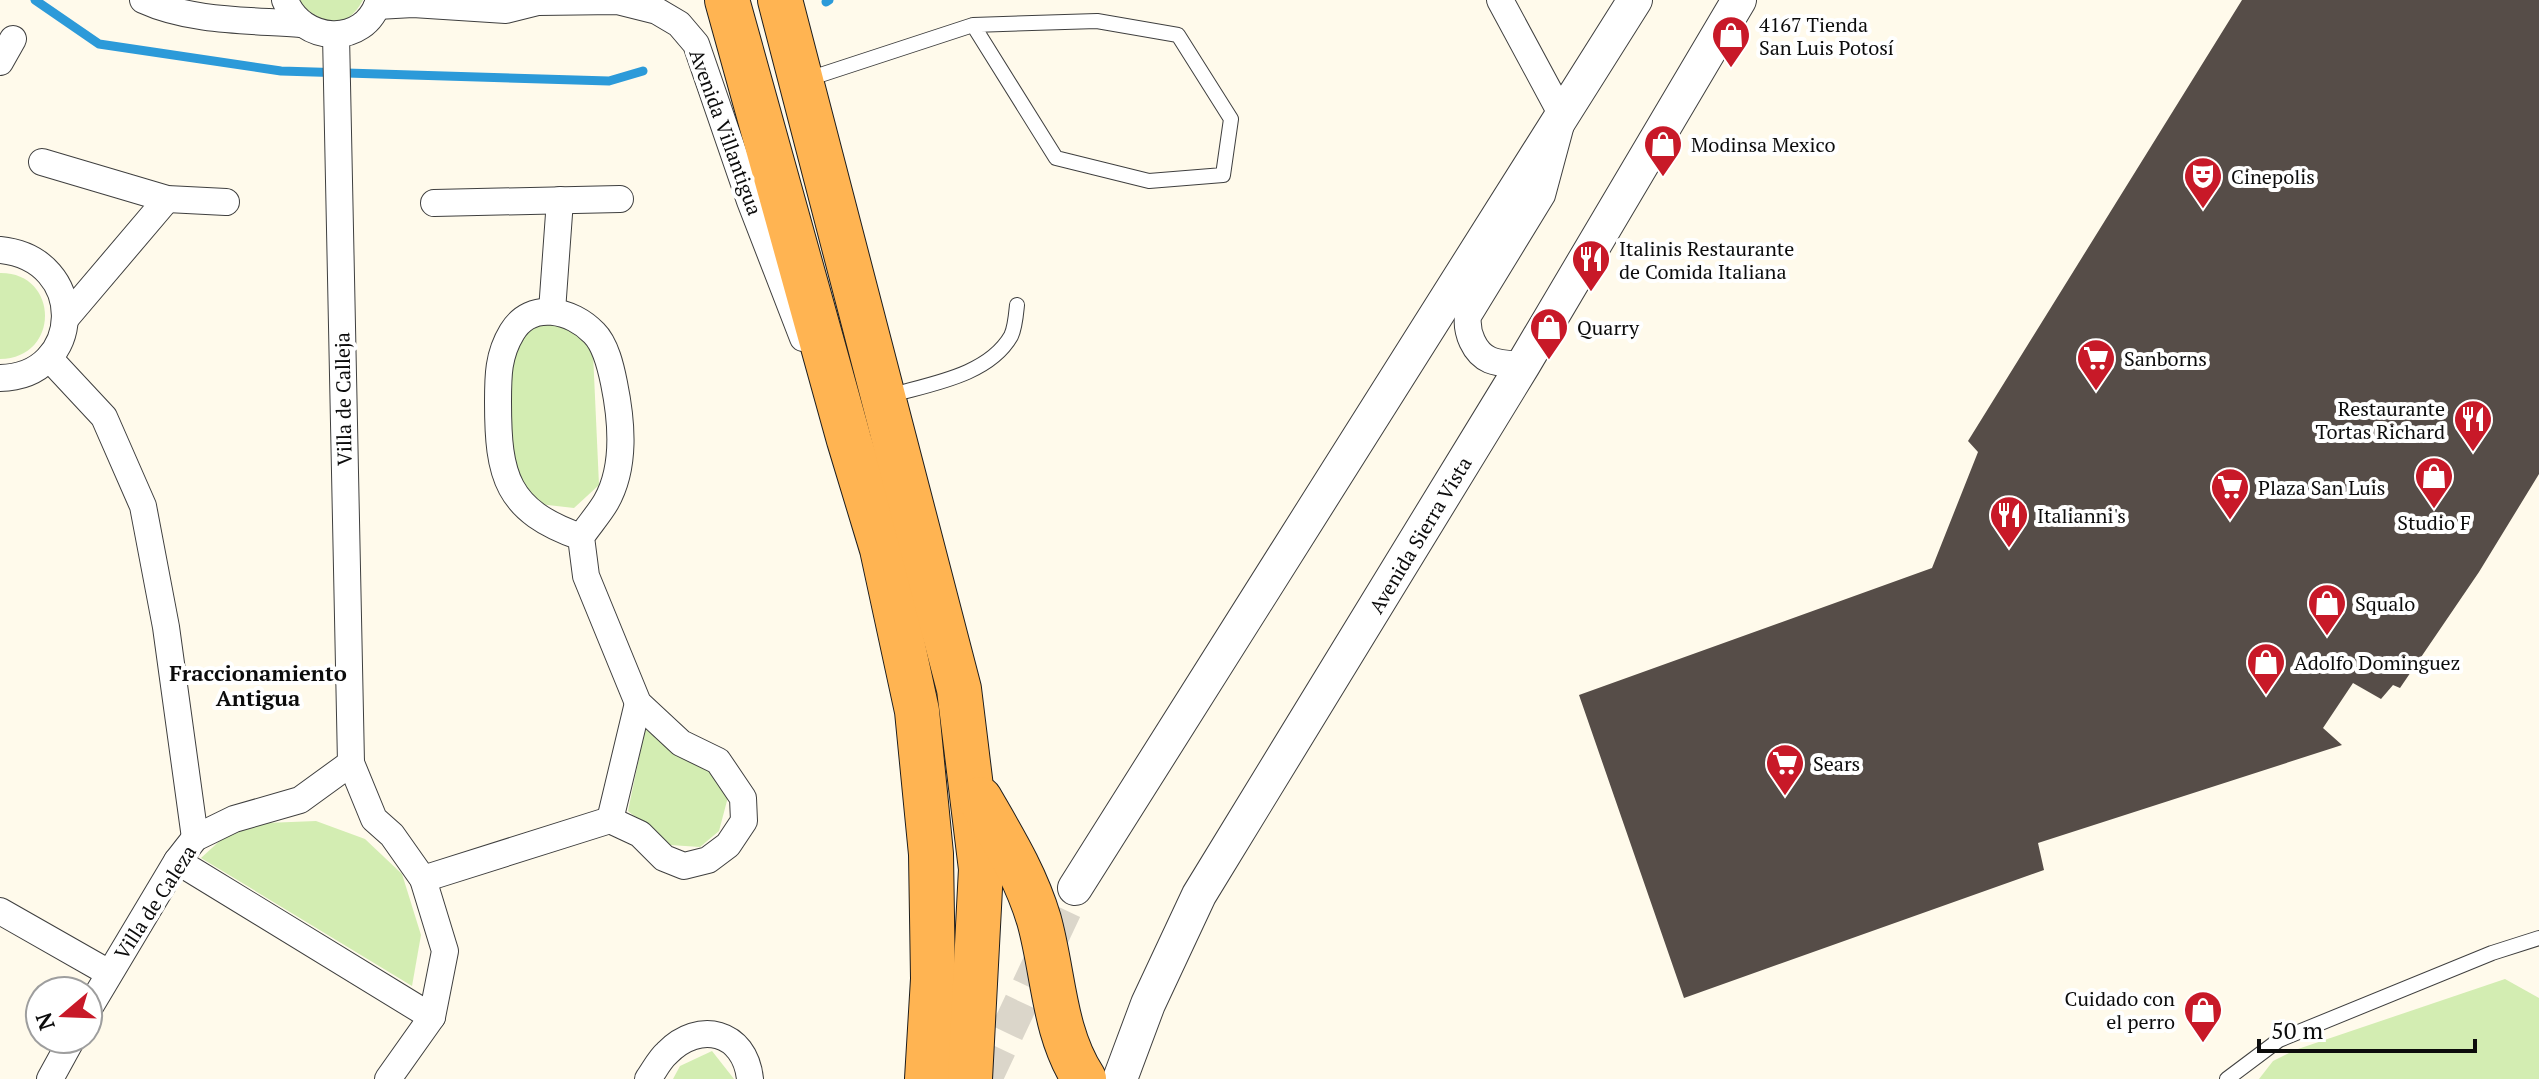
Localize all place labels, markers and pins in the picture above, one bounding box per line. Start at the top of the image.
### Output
place label: 4167 Tienda San Luis Potosí [1759,11,1894,61]
shop icon: 4167 Tienda San Luis Potosí [1710,14,1752,69]
shop icon: Modinsa Mexico [1642,123,1684,178]
place label: Modinsa Mexico [1691,131,1835,158]
theatre icon: Cinepolis [2182,155,2224,210]
place label: Cinepolis [2231,163,2315,190]
place label: Italinis Restaurante de Comida Italiana [1619,235,1794,285]
restaurant icon: Italinis Restaurante de Comida Italiana [1570,238,1612,293]
shop icon: Quarry [1528,306,1570,361]
place label: Quarry [1577,314,1640,341]
supermarket icon: Sanborns [2075,337,2117,392]
place label: Sanborns [2124,345,2207,372]
place label: Restaurante Tortas Richard [2315,395,2445,445]
restaurant icon: Restaurante Tortas Richard [2452,398,2494,453]
shop icon: Studio F [2413,455,2455,510]
supermarket icon: Plaza San Luis [2209,466,2251,521]
place label: Plaza San Luis [2258,474,2385,501]
restaurant icon: Italianni's [1988,494,2030,549]
place label: Italianni's [2037,502,2126,529]
place label: Studio F [2397,509,2471,536]
shop icon: Squalo [2306,582,2348,637]
place label: Squalo [2355,590,2415,617]
shop icon: Adolfo Dominguez [2245,641,2287,696]
place label: Adolfo Dominguez [2294,649,2460,676]
supermarket icon: Sears [1764,742,1806,797]
place label: Sears [1813,750,1860,777]
place label: Cuidado con el perro [2065,985,2175,1035]
shop icon: Cuidado con el perro [2182,989,2224,1044]

